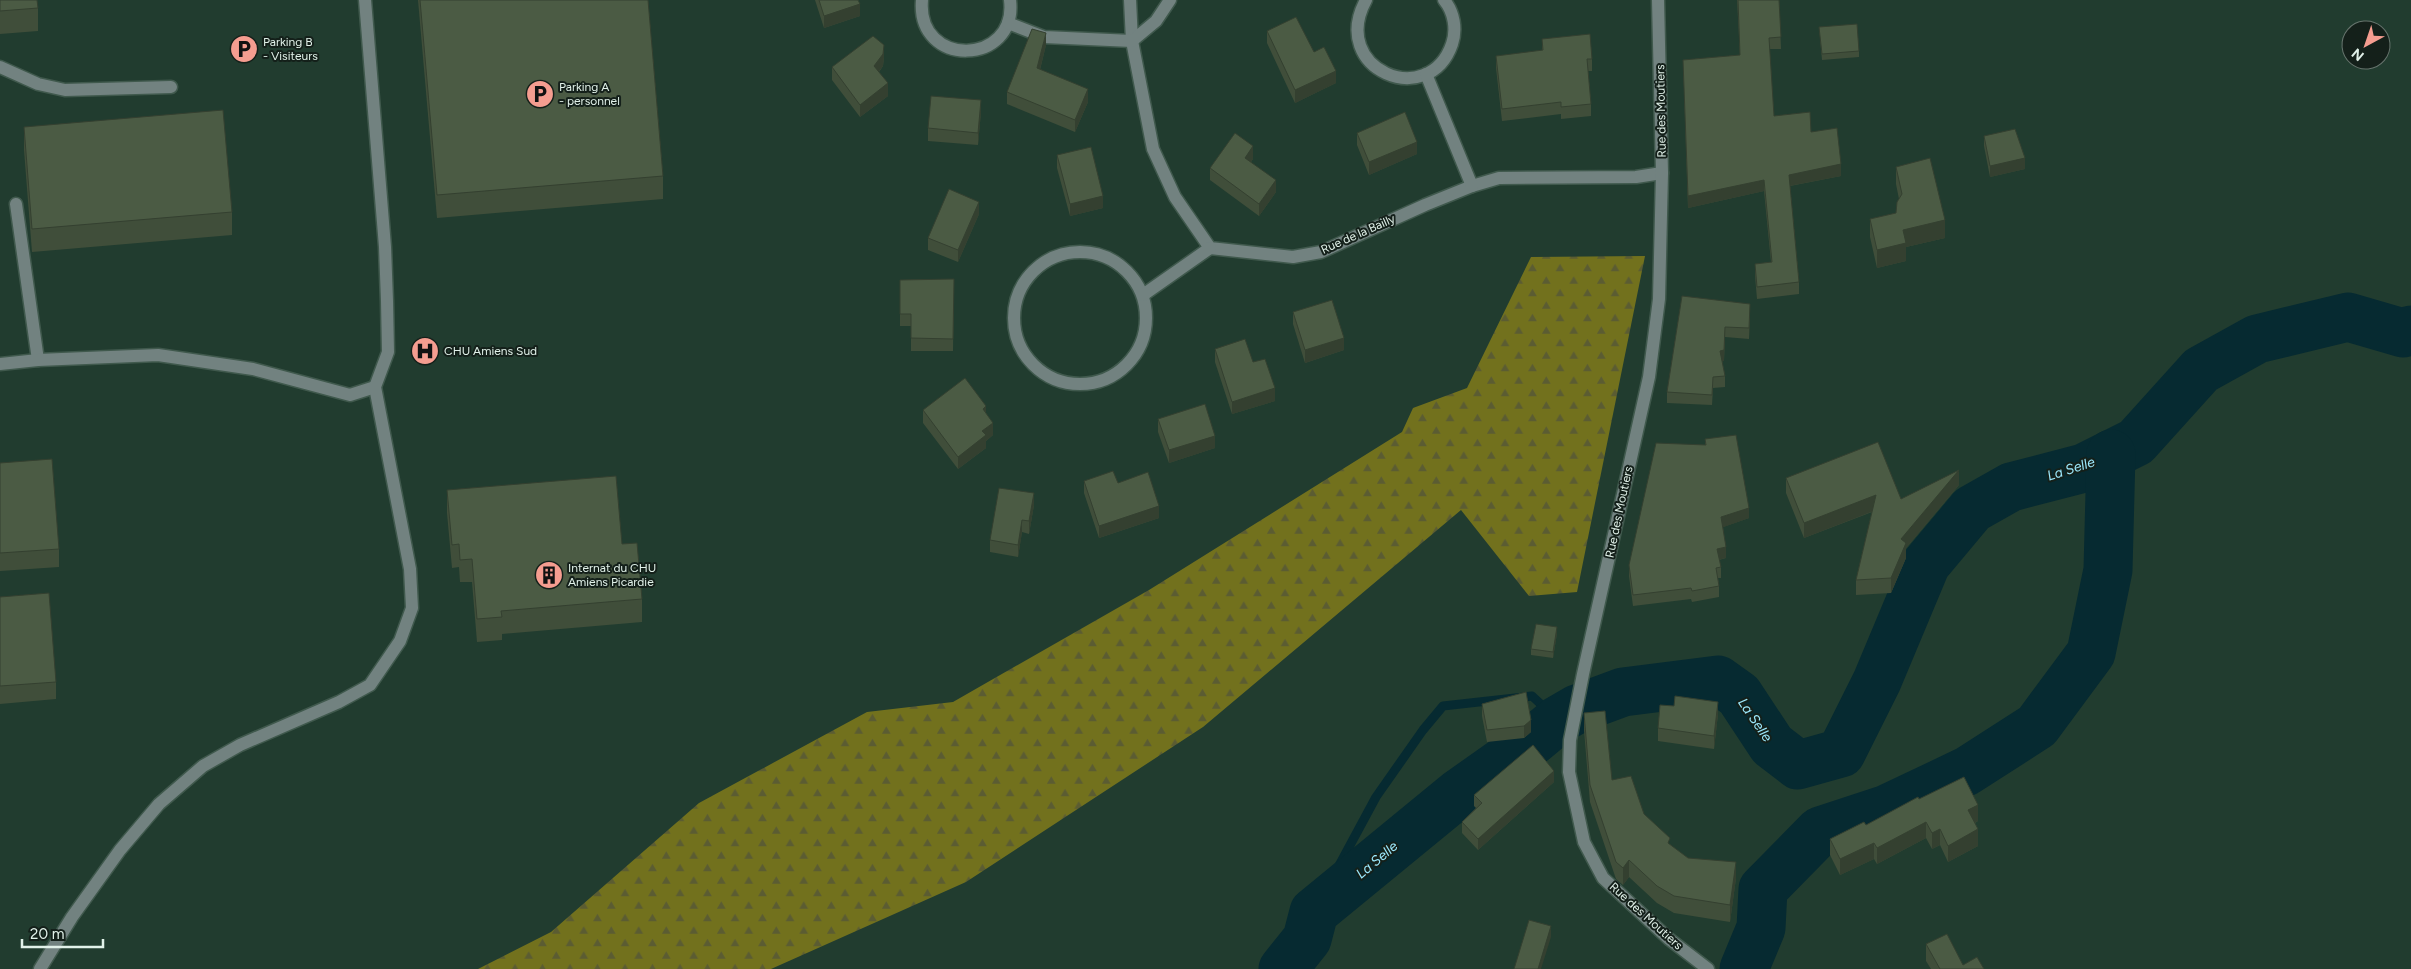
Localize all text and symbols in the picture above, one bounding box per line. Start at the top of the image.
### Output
north arrow [2341,20,2391,70]
parking icon: Parking B - Visiteurs [229,34,259,64]
place label: Parking B - Visiteurs [263,35,318,63]
text: N [2348,45,2368,65]
street label: Rue des Moutiers [1653,64,1669,158]
parking icon: Parking A - personnel [525,79,555,109]
place label: Parking A - personnel [559,80,620,108]
street label: Rue de la Bailly [1319,211,1398,257]
hospital icon: CHU Amiens Sud [410,336,440,366]
place label: CHU Amiens Sud [444,344,537,358]
water label: La Selle [2045,453,2097,485]
street label: Rue des Moutiers [1602,465,1636,559]
building icon: Internat du CHU Amiens Picardie [534,560,564,590]
place label: Internat du CHU Amiens Picardie [568,561,656,589]
water label: La Selle [1734,695,1776,745]
water label: La Selle [1353,837,1402,882]
street label: Rue des Moutiers [1607,880,1686,953]
scale bar [22,916,104,948]
text: 20 m [30,925,64,943]

